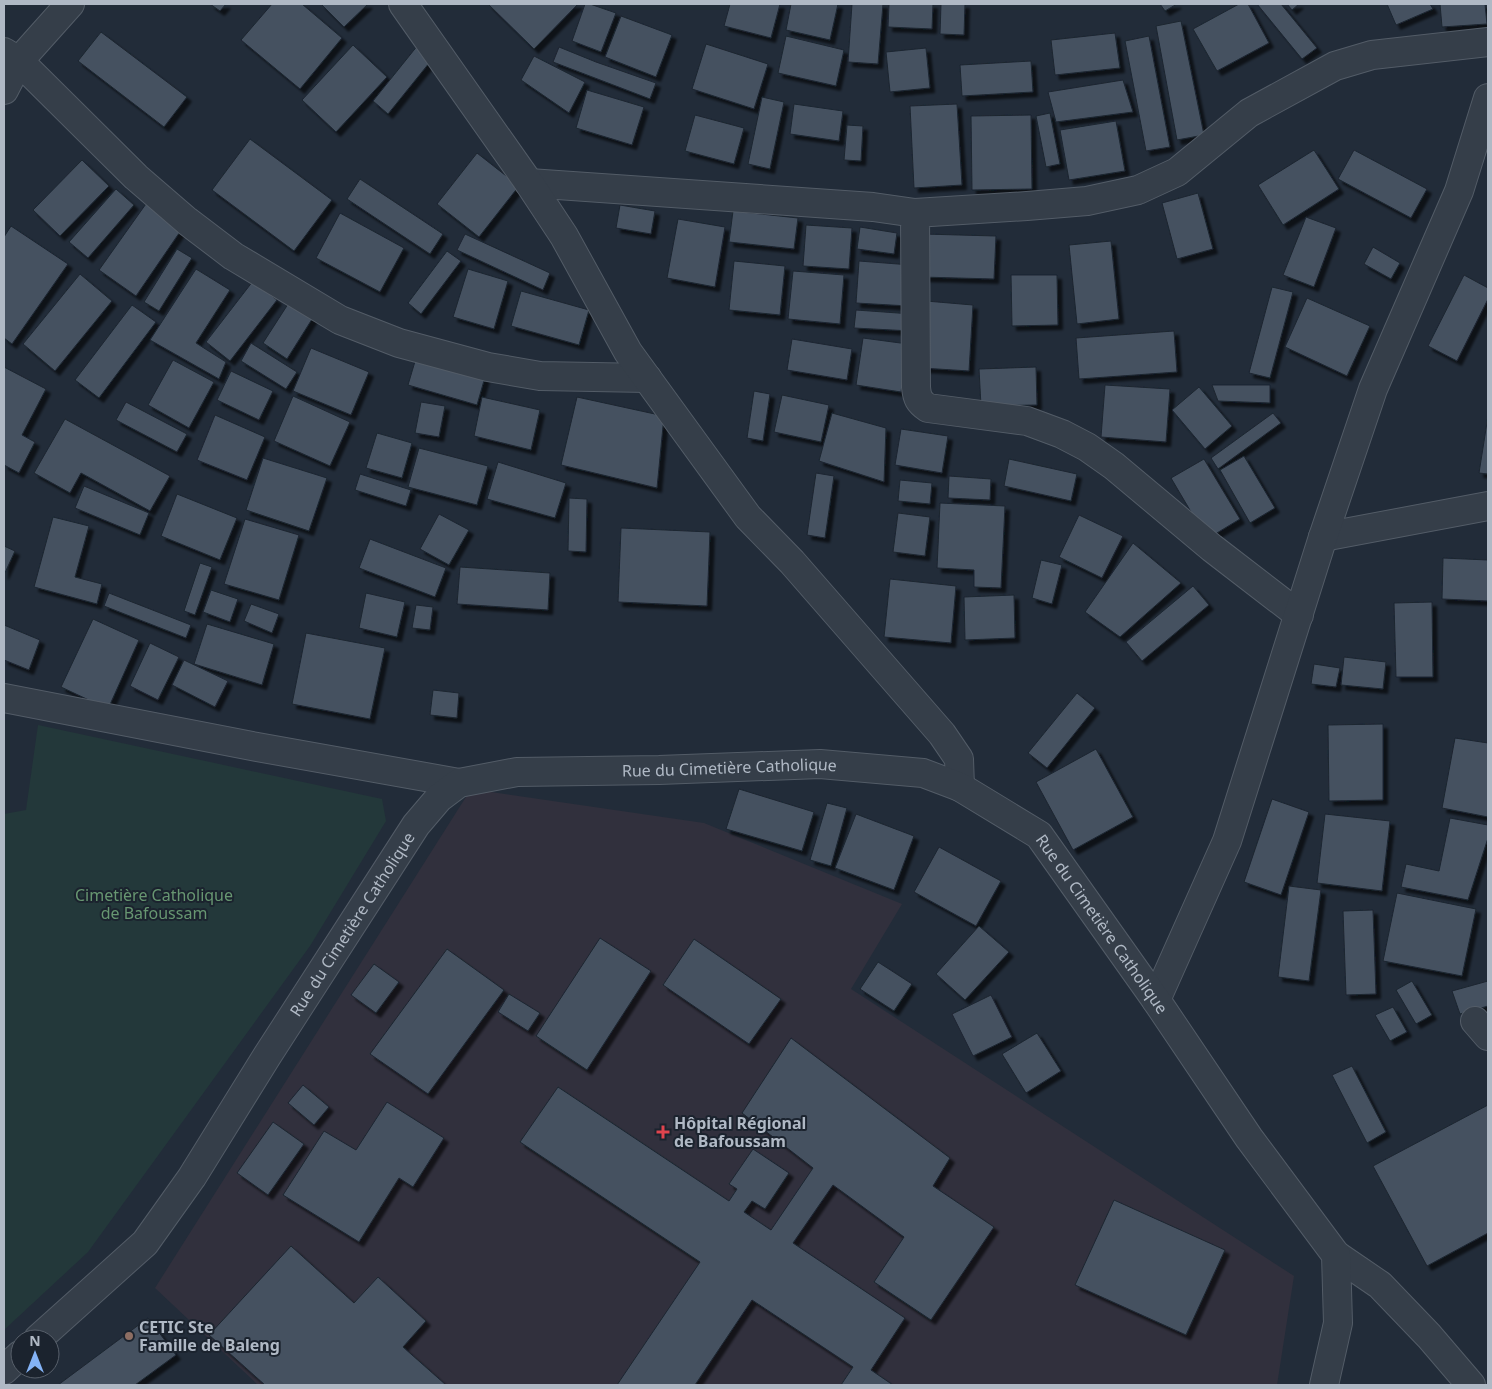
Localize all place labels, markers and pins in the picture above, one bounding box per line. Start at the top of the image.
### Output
place label: Hôpital Régional de Bafoussam [674,1112,806,1152]
marker: Hôpital Régional de Bafoussam [656,1125,670,1139]
place label: CETIC Ste Famille de Baleng [139,1316,280,1356]
marker: CETIC Ste Famille de Baleng [123,1330,135,1342]

